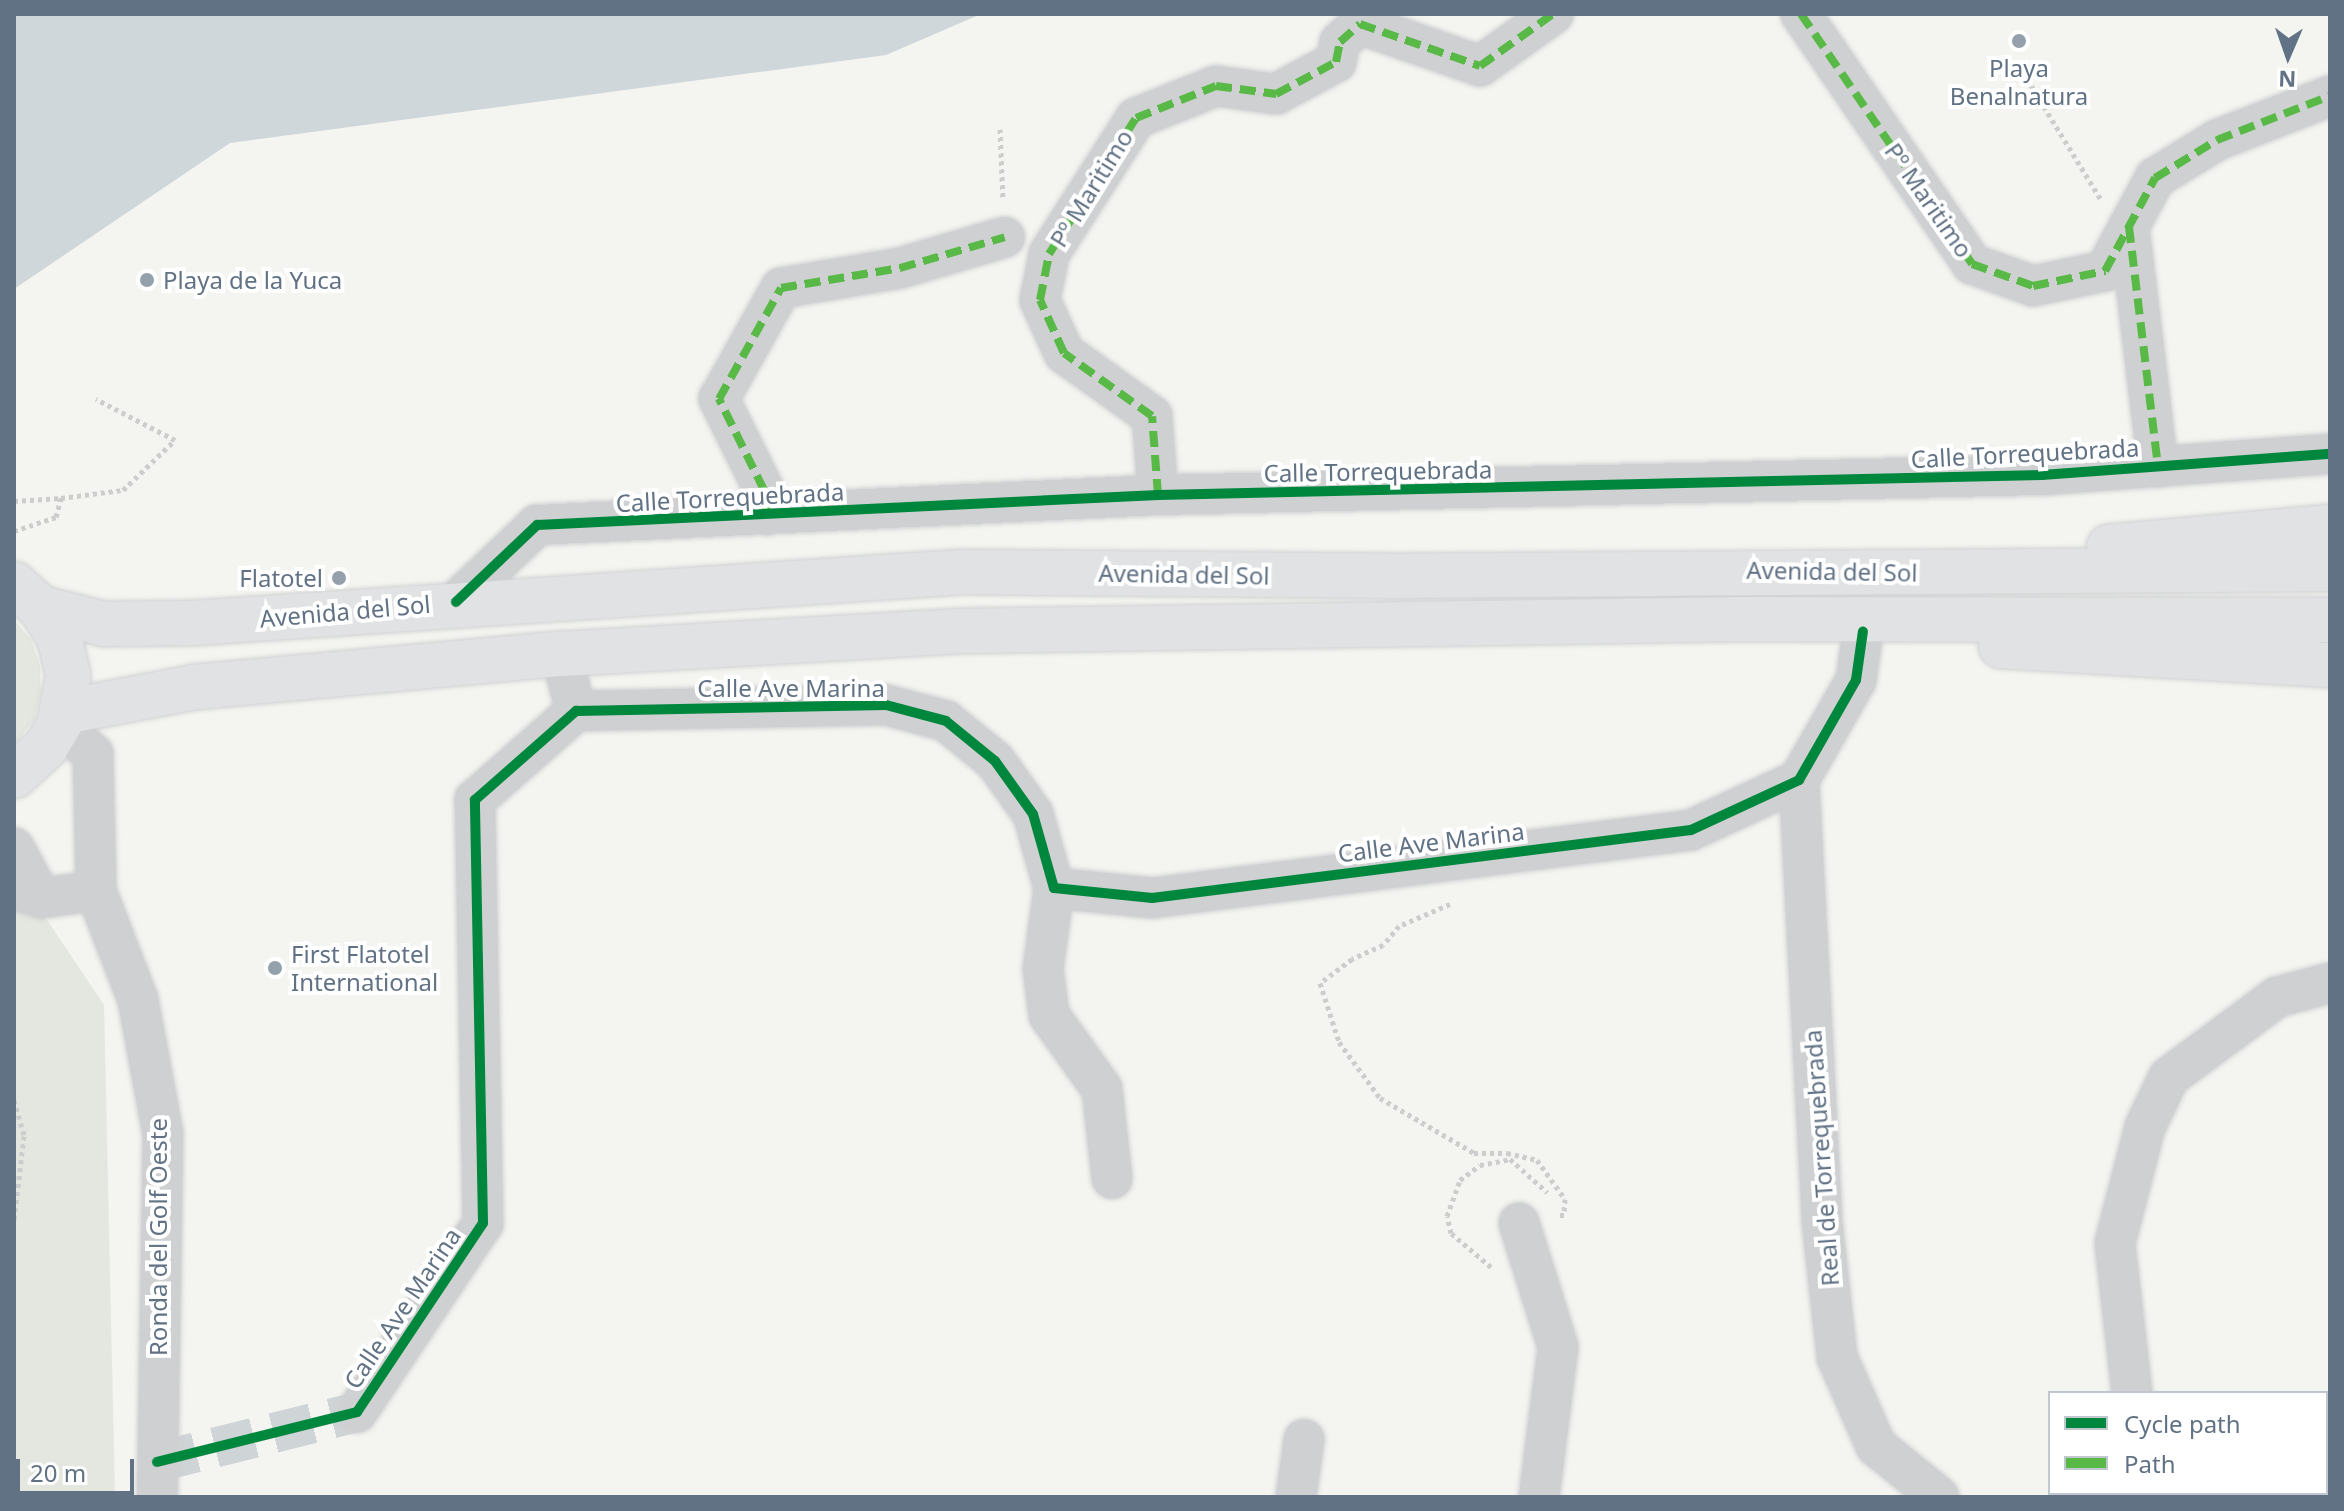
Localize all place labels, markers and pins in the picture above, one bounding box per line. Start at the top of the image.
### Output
marker: Playa Benalnatura [2010,32,2028,50]
place label: Playa Benalnatura [1950,54,2088,110]
place label: Playa de la Yuca [163,266,342,294]
marker: Playa de la Yuca [138,271,156,289]
place label: Flatotel [239,564,323,592]
marker: Flatotel [330,569,348,587]
place label: First Flatotel International [291,940,438,996]
marker: First Flatotel International [266,959,284,977]

